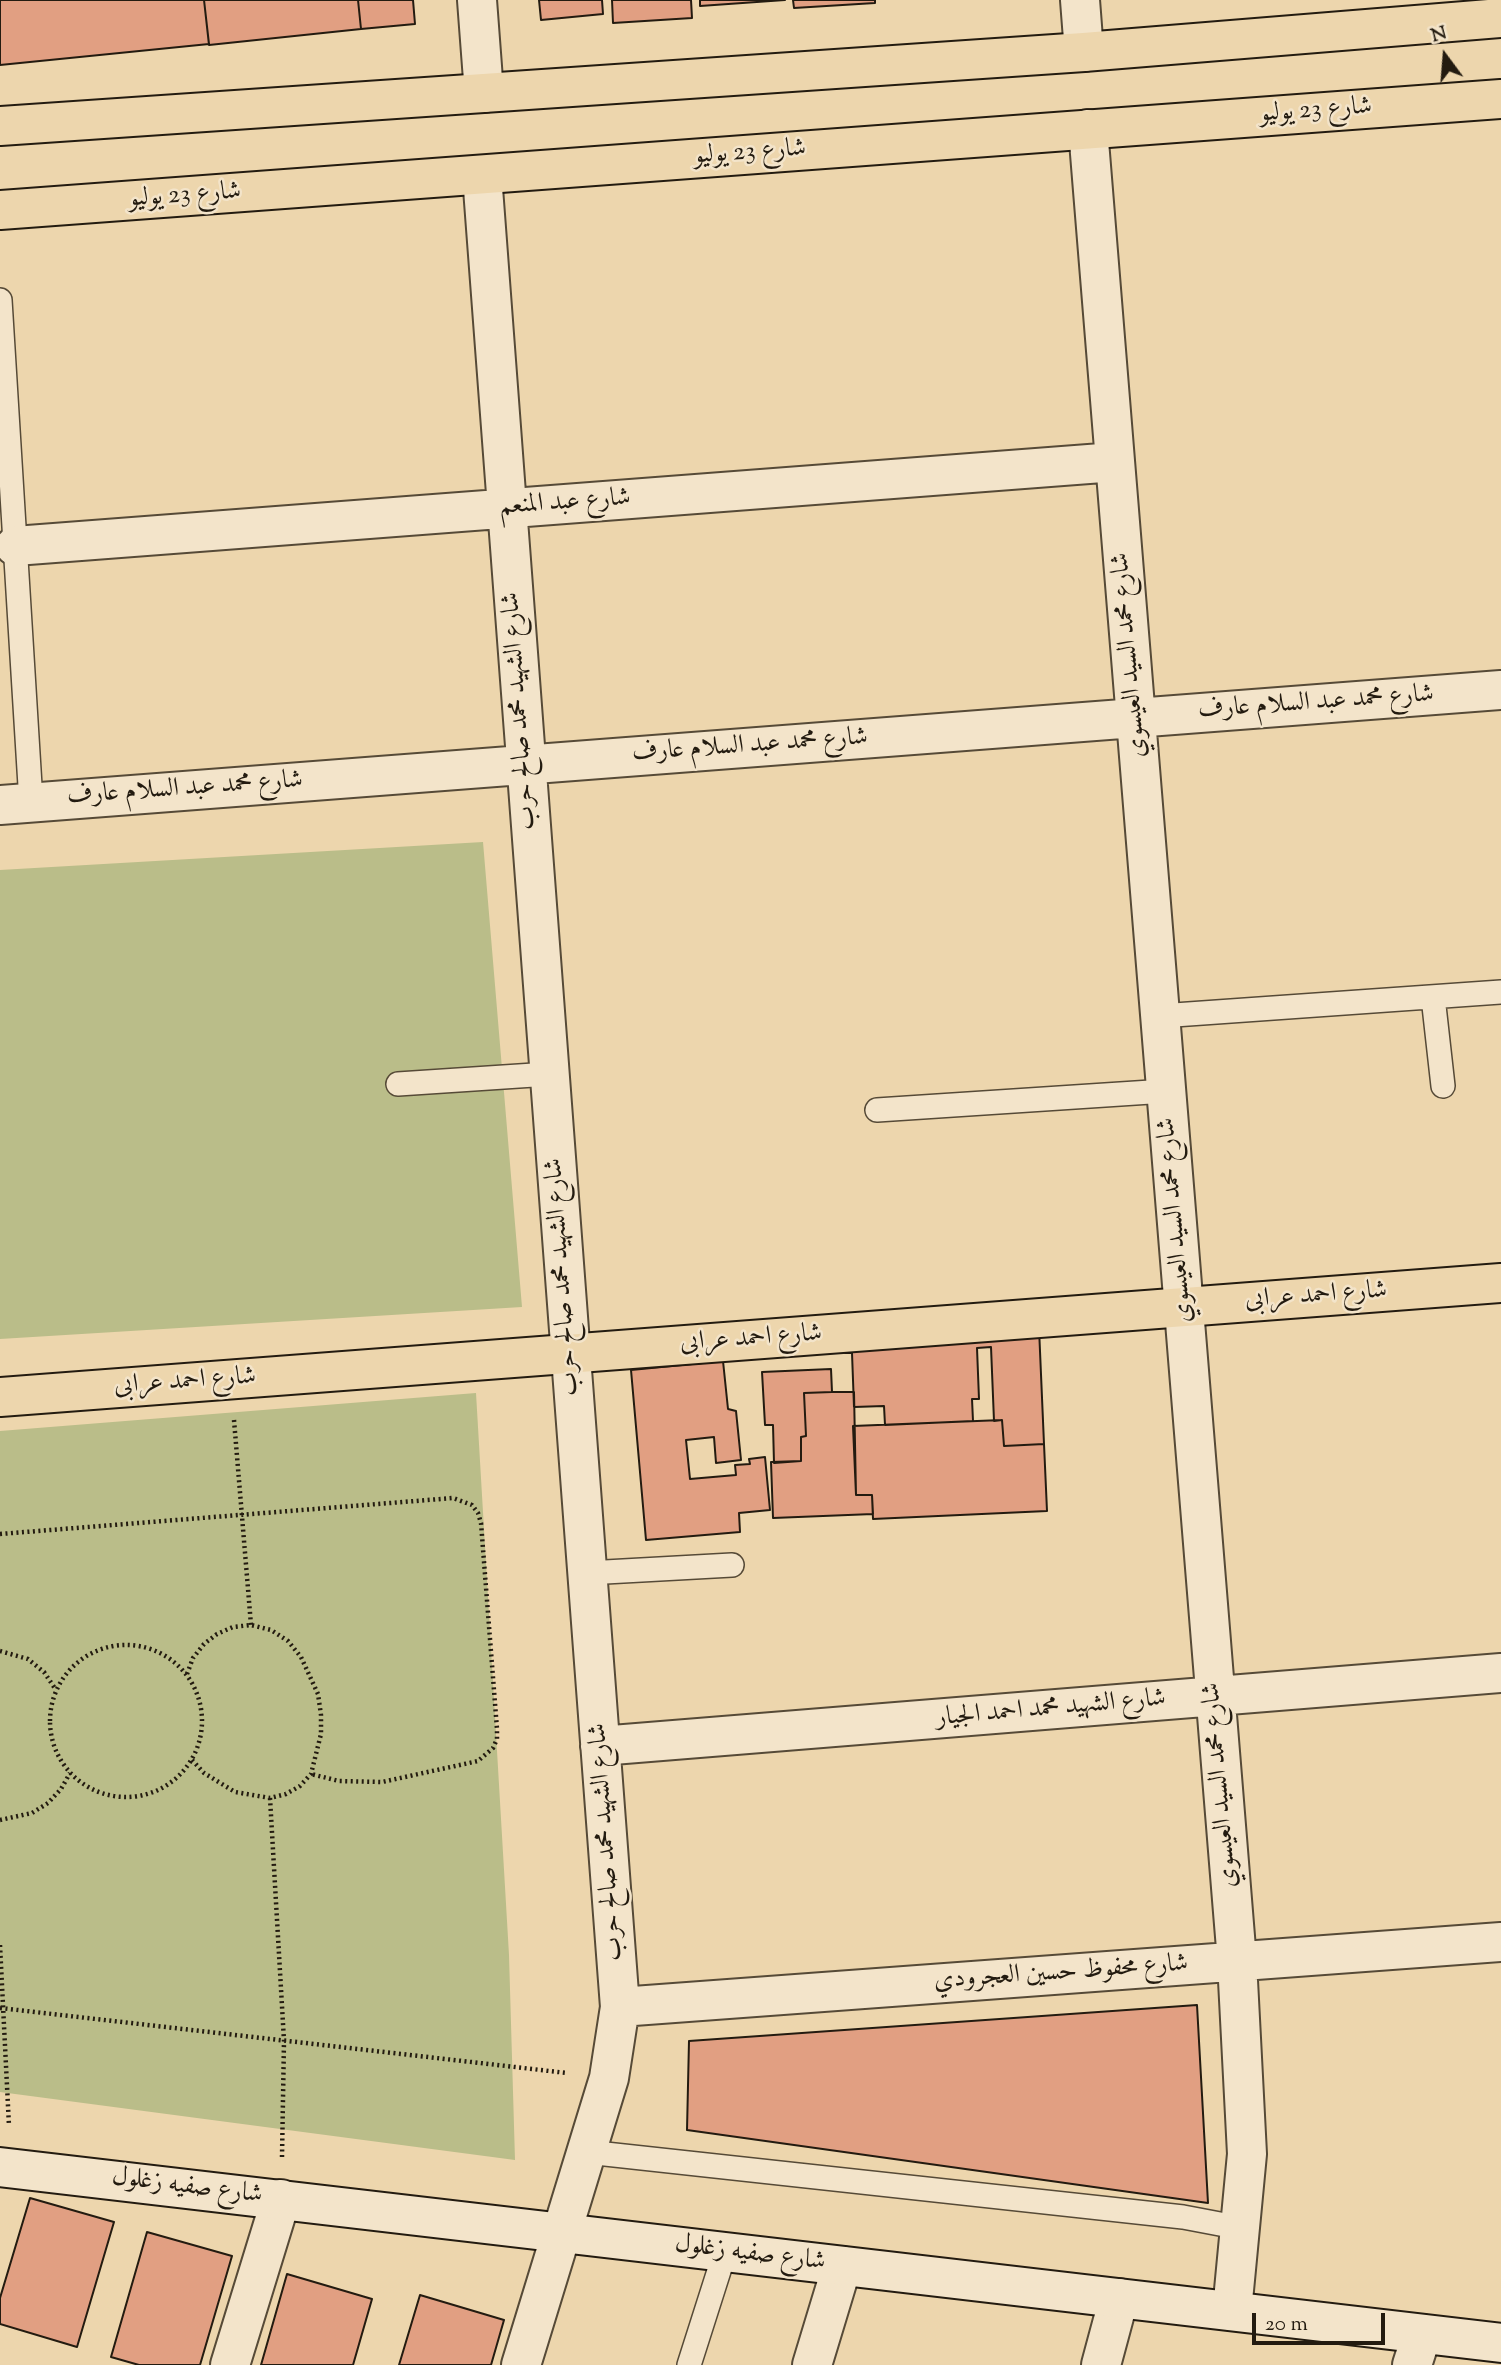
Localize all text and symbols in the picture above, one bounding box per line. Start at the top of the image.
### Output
text: N [1428,20,1450,50]
north arrow [1410,21,1480,91]
street label: شارع 23 يوليو [1259,93,1373,131]
street label: شارع 23 يوليو [693,135,807,173]
street label: شارع 23 يوليو [128,178,242,216]
street label: شارع عبد المنعم [498,484,632,524]
street label: شارع محمد السيد العيسوي [1106,551,1156,759]
street label: شارع الشهيد محمد صالح حرب [497,591,545,831]
street label: شارع محمد عبد السلام عارف [1197,680,1435,728]
street label: شارع محمد عبد السلام عارف [631,723,869,771]
street label: شارع محمد عبد السلام عارف [66,766,304,814]
street label: شارع محمد السيد العيسوي [1152,1116,1202,1324]
street label: شارع الشهيد محمد صالح حرب [540,1157,588,1397]
street label: شارع احمد عرابى [1244,1276,1388,1318]
street label: شارع احمد عرابى [679,1319,823,1361]
street label: شارع احمد عرابى [113,1362,257,1404]
street label: شارع محمد السيد العيسوي [1197,1681,1247,1889]
street label: شارع الشهيد محمد احمد الجيار [935,1684,1167,1736]
street label: شارع الشهيد محمد صالح حرب [584,1722,632,1962]
street label: شارع محفوظ حسين العجرودي [933,1950,1189,1998]
street label: شارع صفيه زغلول [110,2163,264,2213]
street label: شارع صفيه زغلول [673,2230,827,2280]
scale bar [1256,2298,1389,2342]
text: 20 m [1265,2310,1308,2340]

